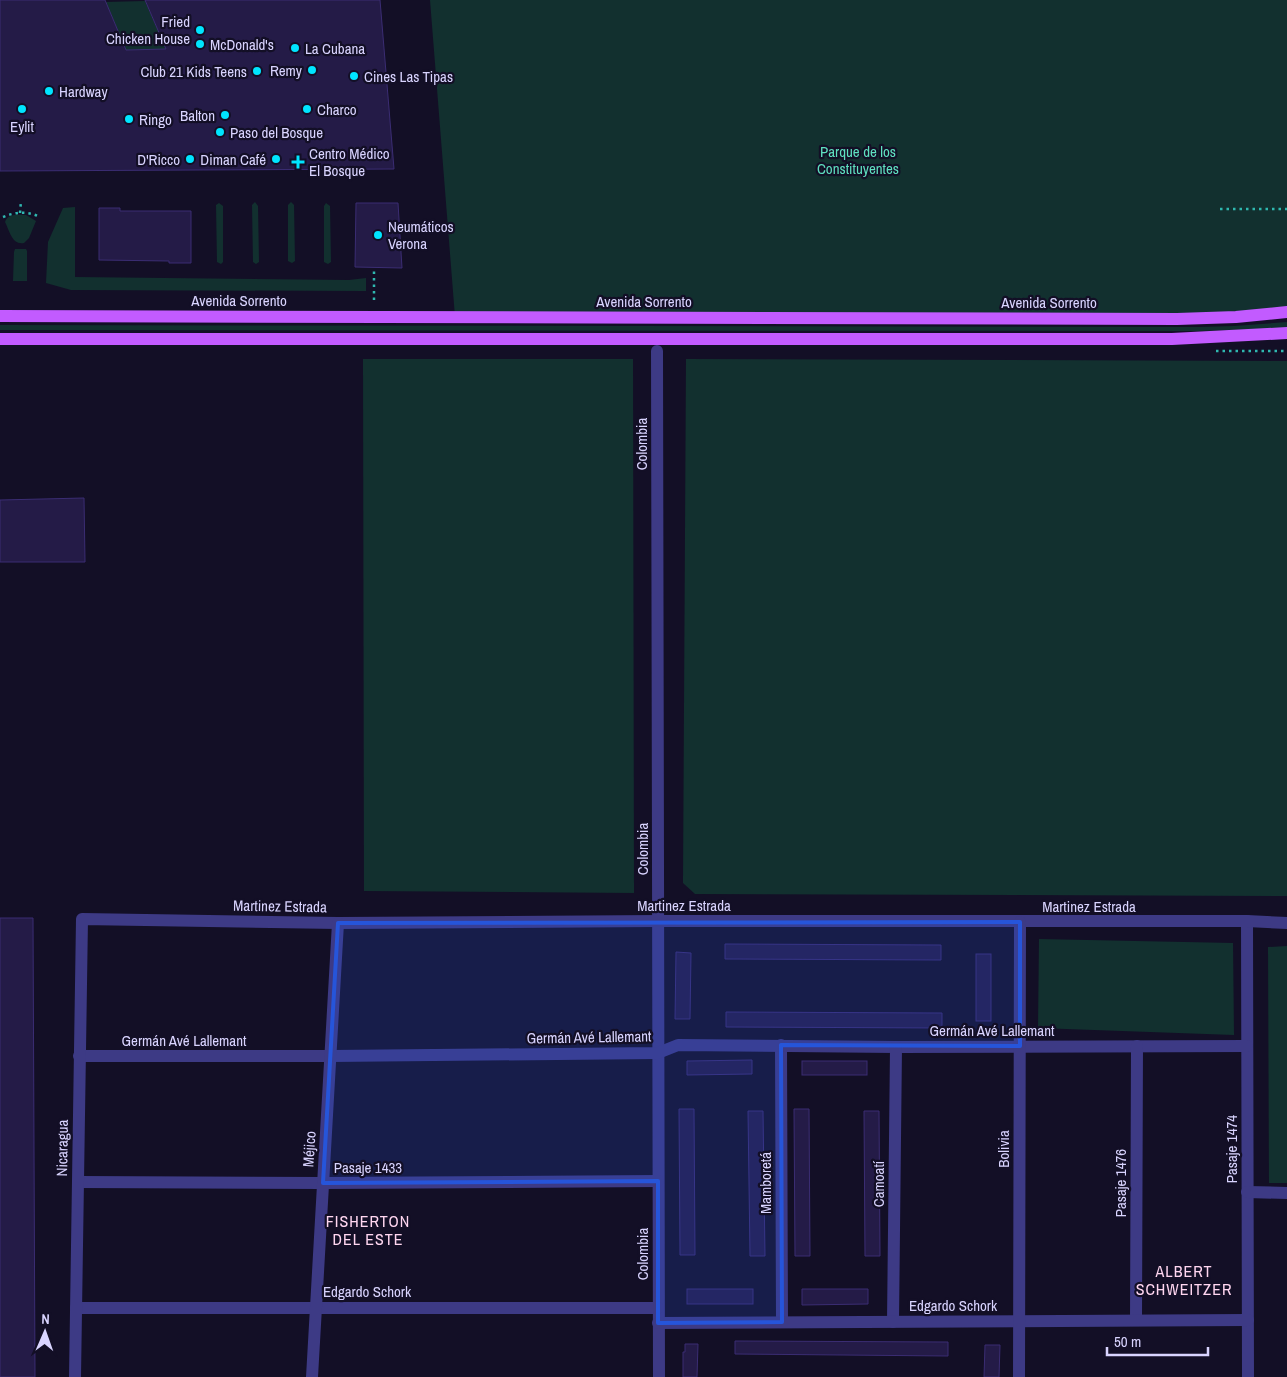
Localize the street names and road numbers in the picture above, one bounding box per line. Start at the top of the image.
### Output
street label: Avenida Sorrento [190,290,287,311]
street label: Avenida Sorrento [595,291,692,312]
street label: Avenida Sorrento [1000,292,1097,313]
street label: Colombia [631,418,652,470]
street label: Colombia [632,823,653,875]
street label: Martinez Estrada [233,895,327,917]
street label: Martinez Estrada [637,895,731,916]
street label: Martinez Estrada [1042,896,1136,917]
street label: Germán Avé Lallemant [930,1020,1055,1041]
street label: Germán Avé Lallemant [526,1025,652,1049]
street label: Germán Avé Lallemant [122,1030,247,1051]
street label: Pasaje 1474 [1221,1115,1242,1183]
street label: Nicaragua [51,1119,73,1177]
street label: Méjico [297,1130,321,1168]
street label: Bolivia [993,1130,1014,1168]
street label: Pasaje 1476 [1110,1149,1131,1217]
street label: Mamboretá [755,1152,776,1214]
street label: Pasaje 1433 [334,1157,402,1178]
street label: Camoatí [868,1160,889,1207]
street label: Colombia [632,1228,653,1280]
street label: Edgardo Schork [323,1281,412,1302]
street label: Edgardo Schork [909,1295,998,1316]

